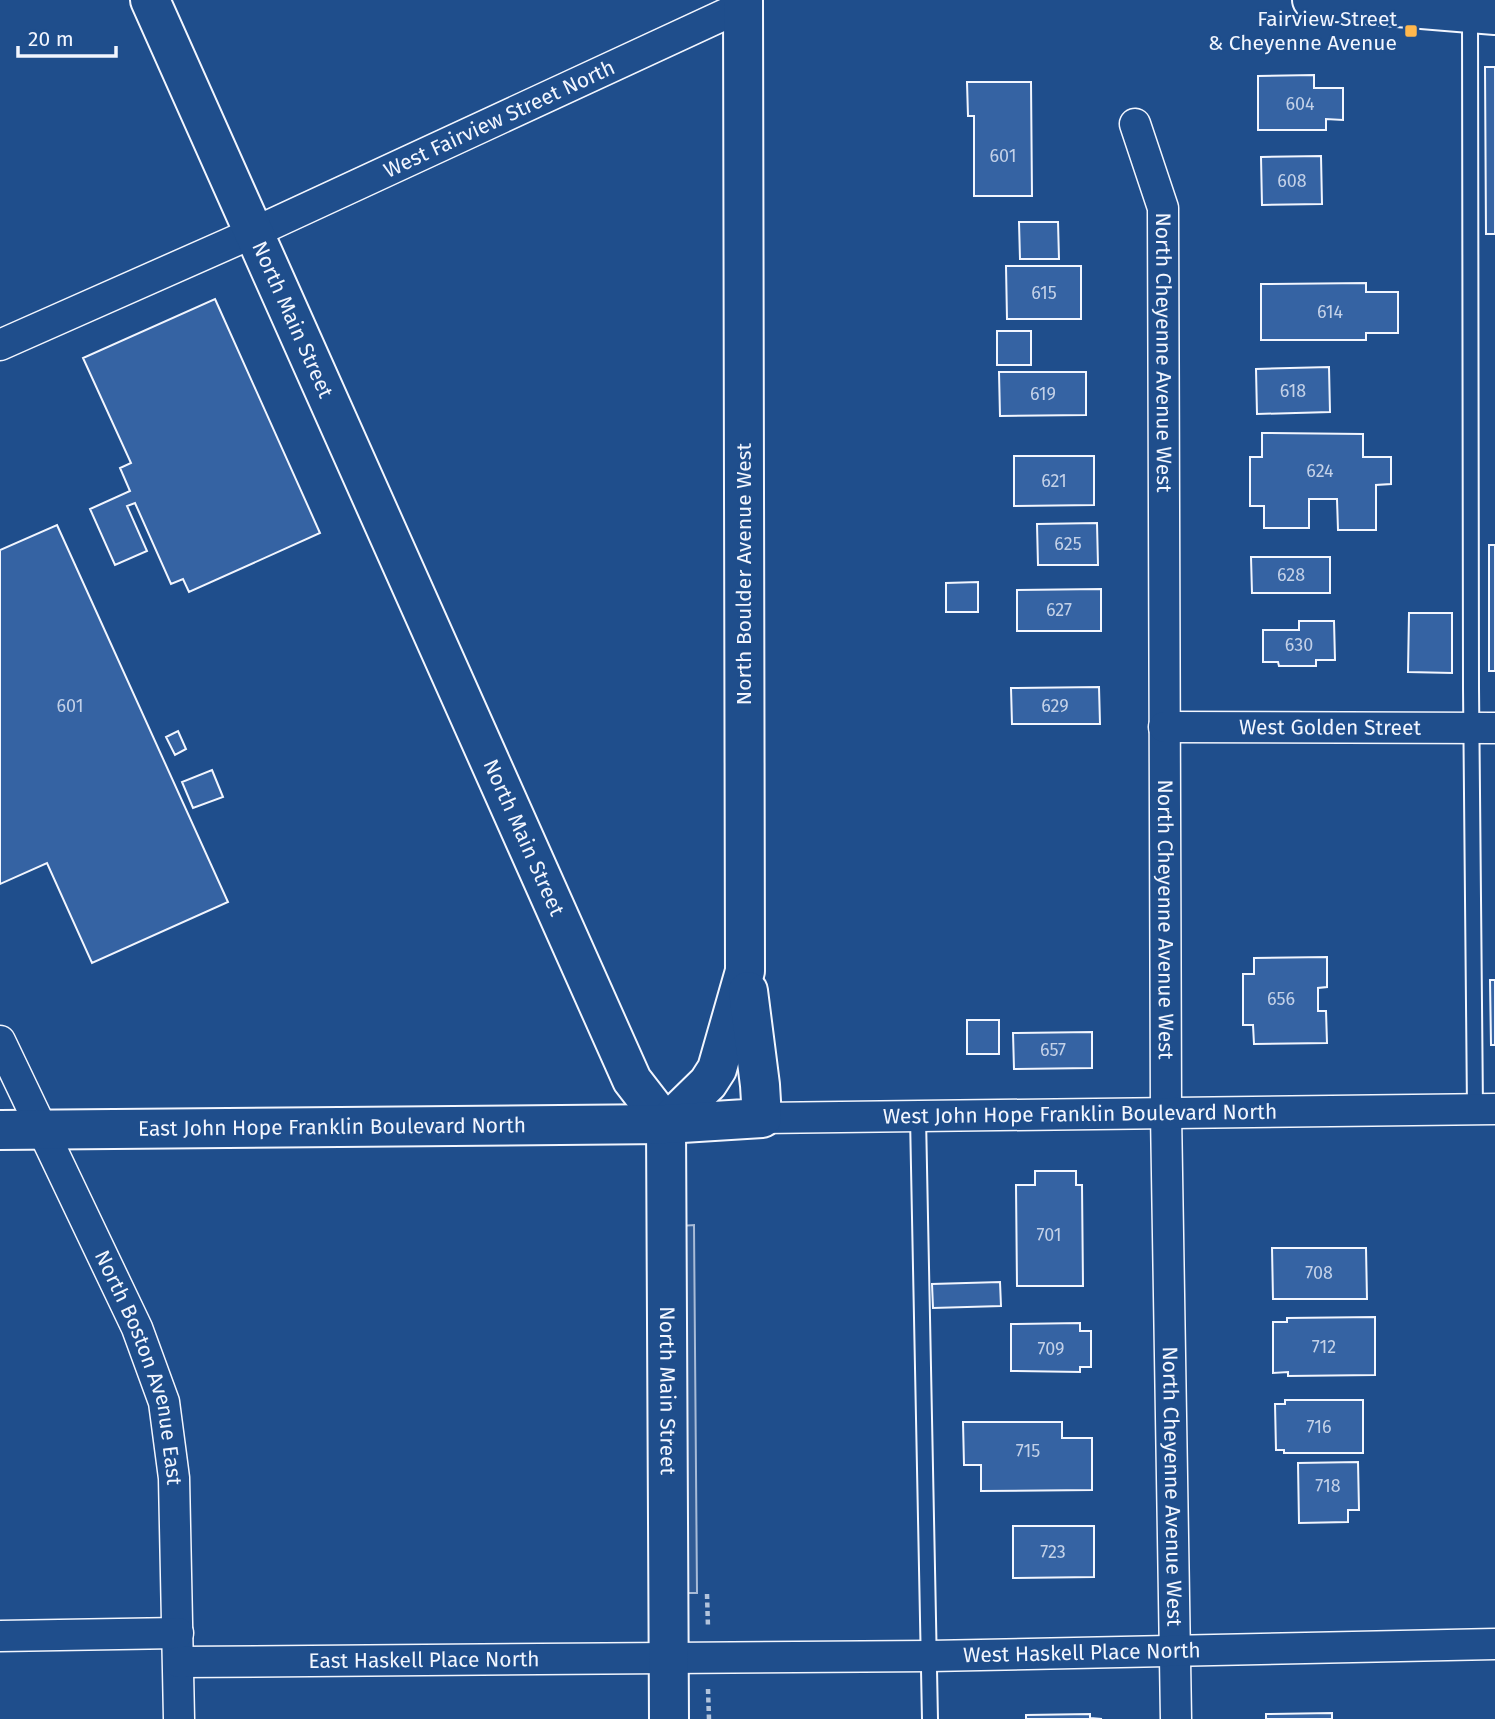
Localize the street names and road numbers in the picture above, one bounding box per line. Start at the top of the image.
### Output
street label: West Fairview Street North [379,54,619,184]
street label: North Cheyenne Avenue West [1150,212,1177,493]
street label: North Main Street [246,237,339,402]
street label: North Boulder Avenue West [731,442,757,705]
street label: West Golden Street [1239,714,1421,741]
street label: North Main Street [477,755,570,920]
street label: North Cheyenne Avenue West [1152,779,1179,1060]
street label: West John Hope Franklin Boulevard North [883,1099,1277,1130]
street label: East John Hope Franklin Boulevard North [138,1112,526,1142]
street label: North Boston Avenue East [89,1246,187,1486]
street label: North Main Street [654,1306,681,1476]
street label: North Cheyenne Avenue West [1157,1346,1187,1627]
street label: West Haskell Place North [963,1637,1201,1668]
street label: East Haskell Place North [308,1646,540,1674]

